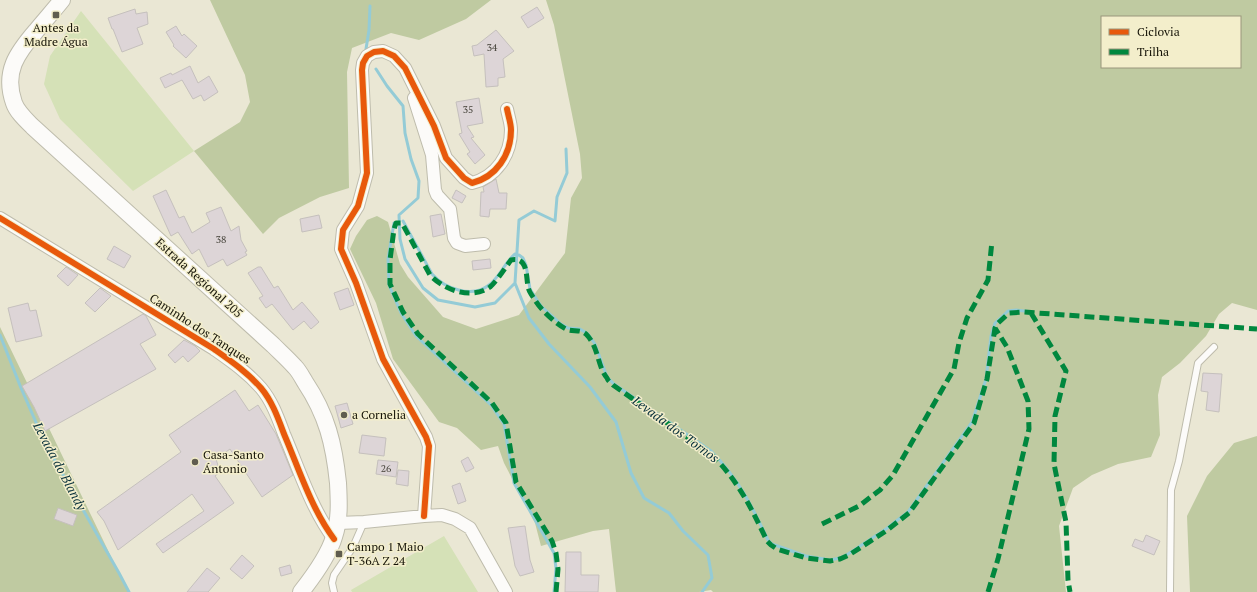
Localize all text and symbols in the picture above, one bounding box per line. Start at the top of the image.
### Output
marker: Antes da Madre Água [51,10,61,20]
legend [1101,16,1241,68]
place label: Antes da Madre Água [24,20,88,49]
text: Ciclovia [1137,24,1180,39]
house number: 34 [487,41,498,54]
text: Trilha [1137,44,1169,59]
house number: 35 [463,103,473,116]
house number: 38 [216,233,226,246]
street label: Estrada Regional 205 [153,235,246,321]
street label: Caminho dos Tanques [147,290,254,367]
water label: Levada dos Tornos [628,391,723,467]
place label: a Cornelia [352,407,406,422]
marker: a Cornelia [339,410,349,420]
water label: Levada do Blandy [29,418,91,514]
place label: Casa-Santo Ántonio [203,447,264,476]
marker: Casa-Santo Ántonio [190,457,200,467]
house number: 26 [381,462,392,475]
place label: Campo 1 Maio T-36A Z 24 [347,539,424,568]
marker: Campo 1 Maio T-36A Z 24 [334,549,344,559]

